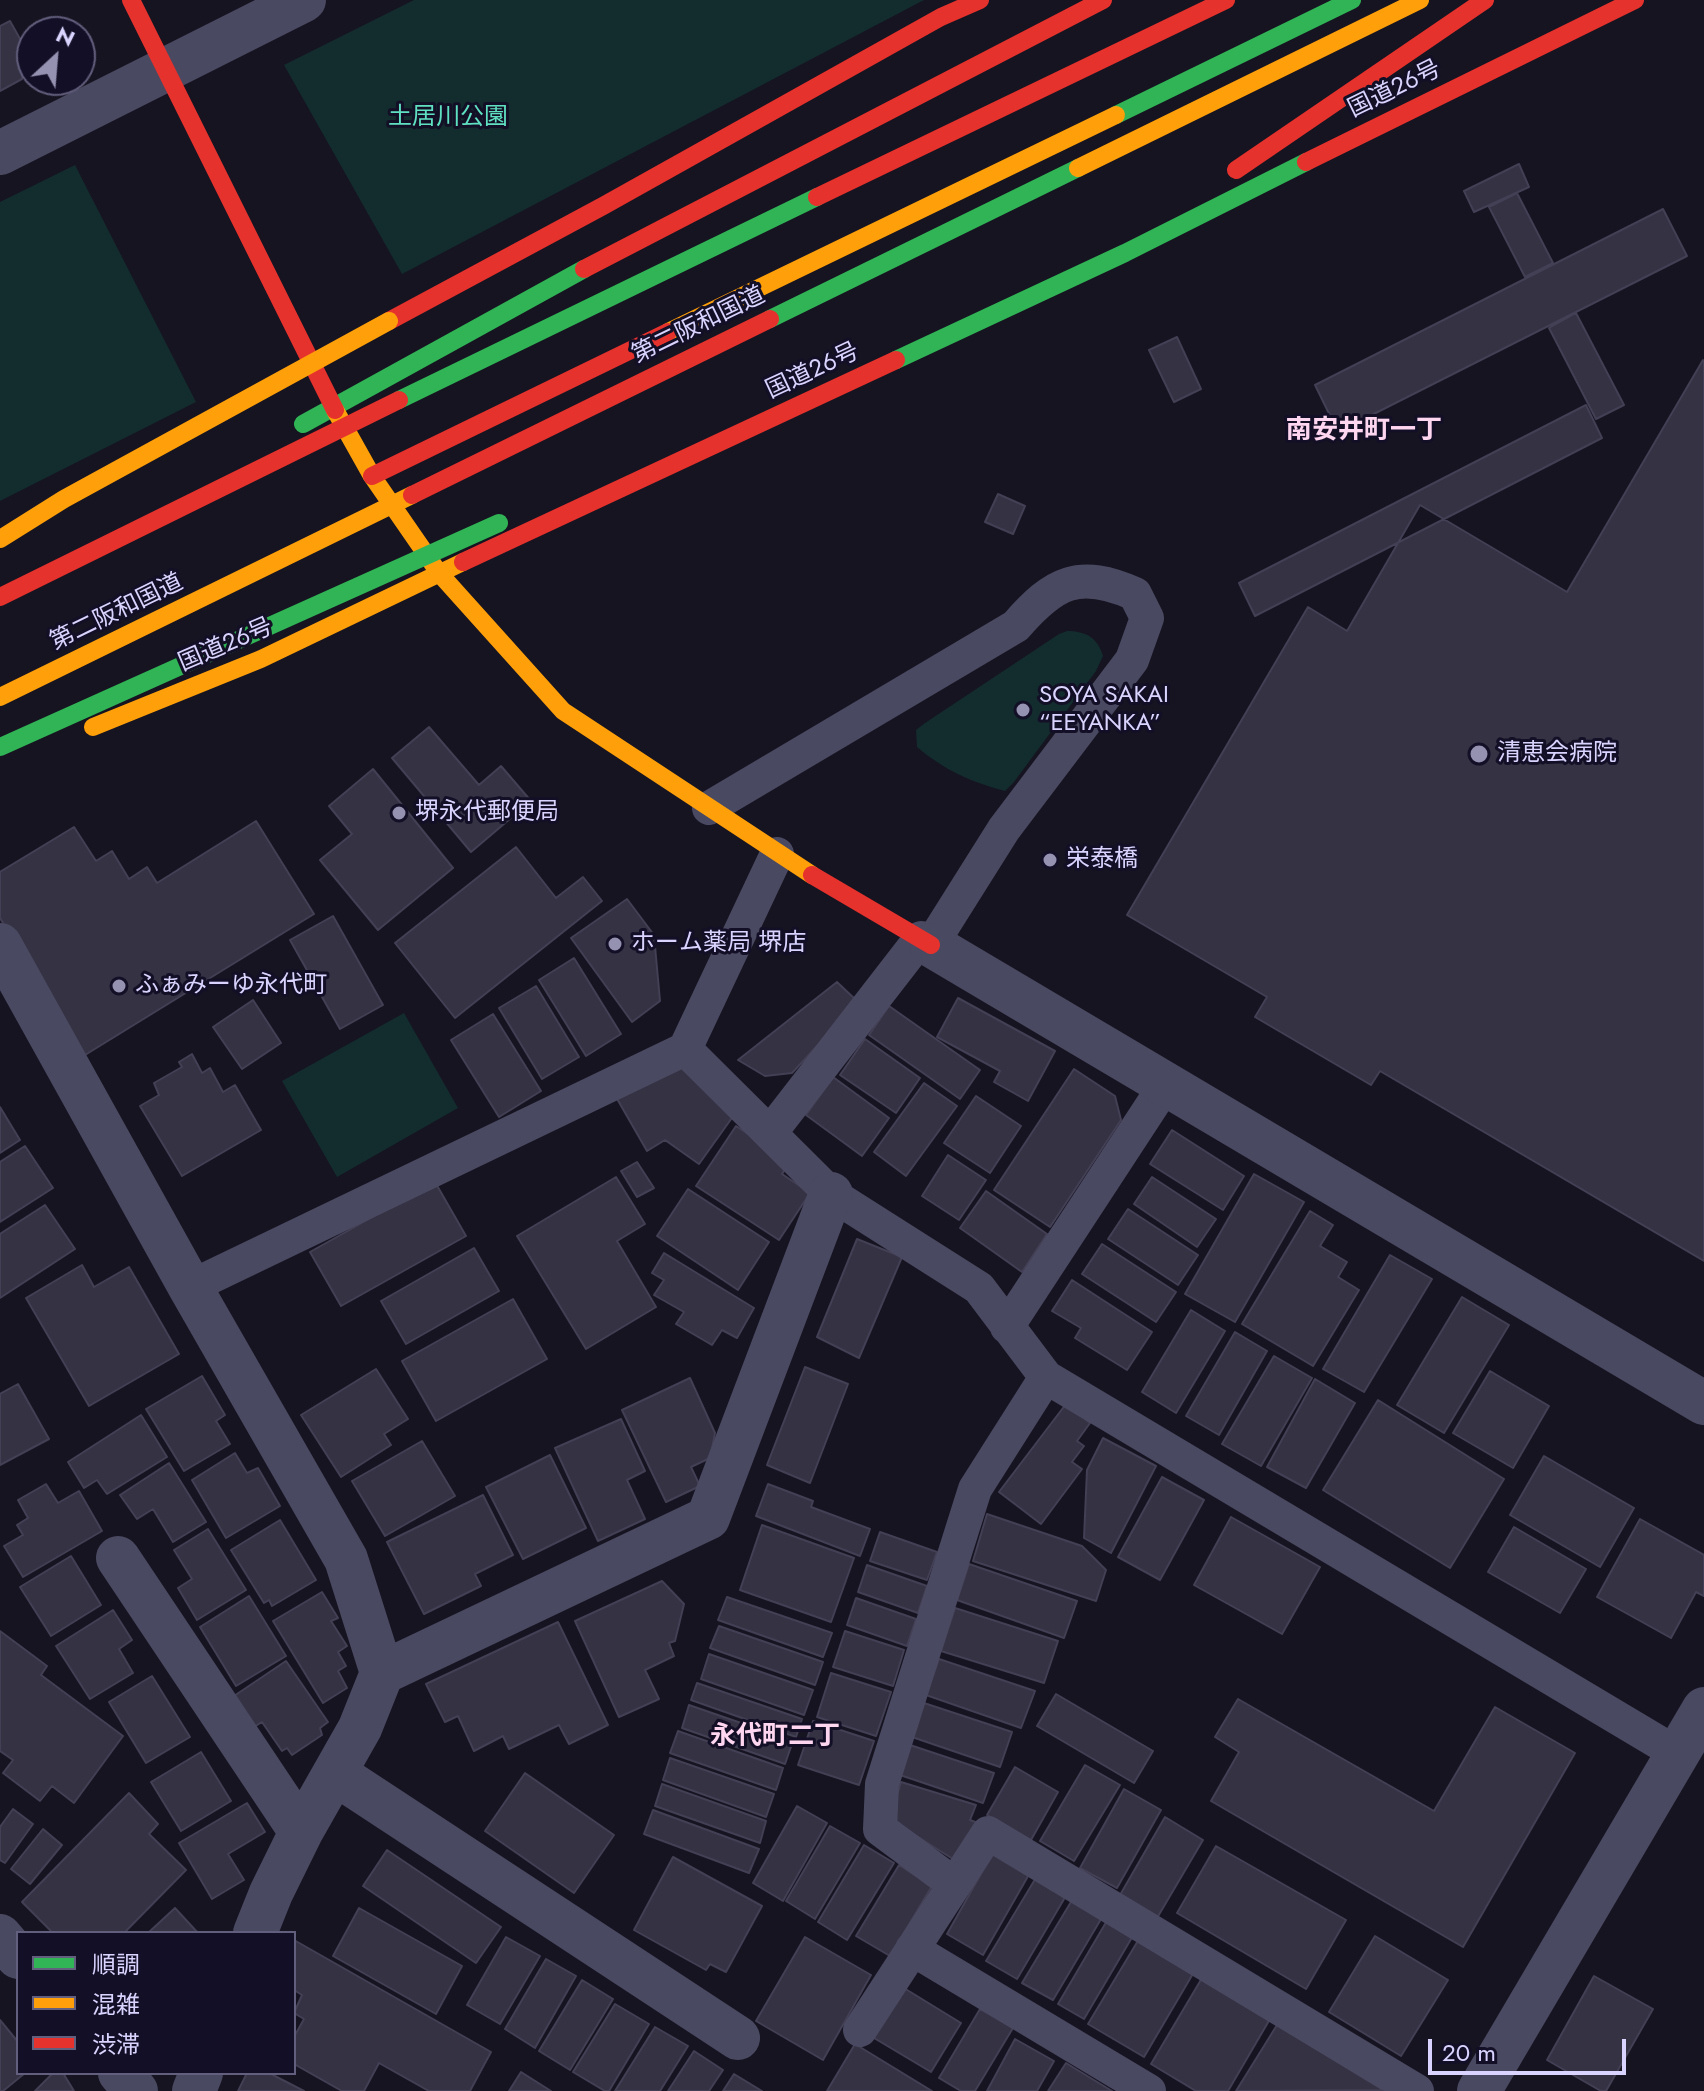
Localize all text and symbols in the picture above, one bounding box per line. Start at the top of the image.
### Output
north arrow [16,16,96,96]
text: N [51,18,81,54]
street label: 国道26号 [1344,55,1446,125]
park label: 土居川公園 [388,104,508,132]
street label: 第二阪和国道 [628,281,770,371]
street label: 国道26号 [762,338,864,406]
district label: 南安井町一丁 [1286,416,1442,448]
street label: 第二阪和国道 [46,568,188,658]
street label: 国道26号 [175,613,277,679]
place label: SOYA SAKAI “EEYANKA” [1039,682,1169,738]
marker: SOYA SAKAI “EEYANKA” [1014,701,1032,719]
place label: 清恵会病院 [1497,740,1617,768]
marker: 清恵会病院 [1468,743,1490,765]
place label: 堺永代郵便局 [415,799,559,827]
marker: 堺永代郵便局 [390,804,408,822]
place label: 栄泰橋 [1066,846,1138,874]
marker: 栄泰橋 [1041,851,1059,869]
place label: ホーム薬局 堺店 [631,930,806,958]
marker: ホーム薬局 堺店 [606,935,624,953]
place label: ふぁみーゆ永代町 [135,972,327,1000]
marker: ふぁみーゆ永代町 [110,977,128,995]
district label: 永代町二丁 [710,1722,840,1754]
legend [16,1931,296,2075]
text: 順調 [92,1947,140,1982]
text: 混雑 [92,1987,140,2022]
scale bar [1432,2023,1630,2073]
text: 渋滞 [92,2027,140,2062]
text: 20 m [1442,2035,1496,2070]

